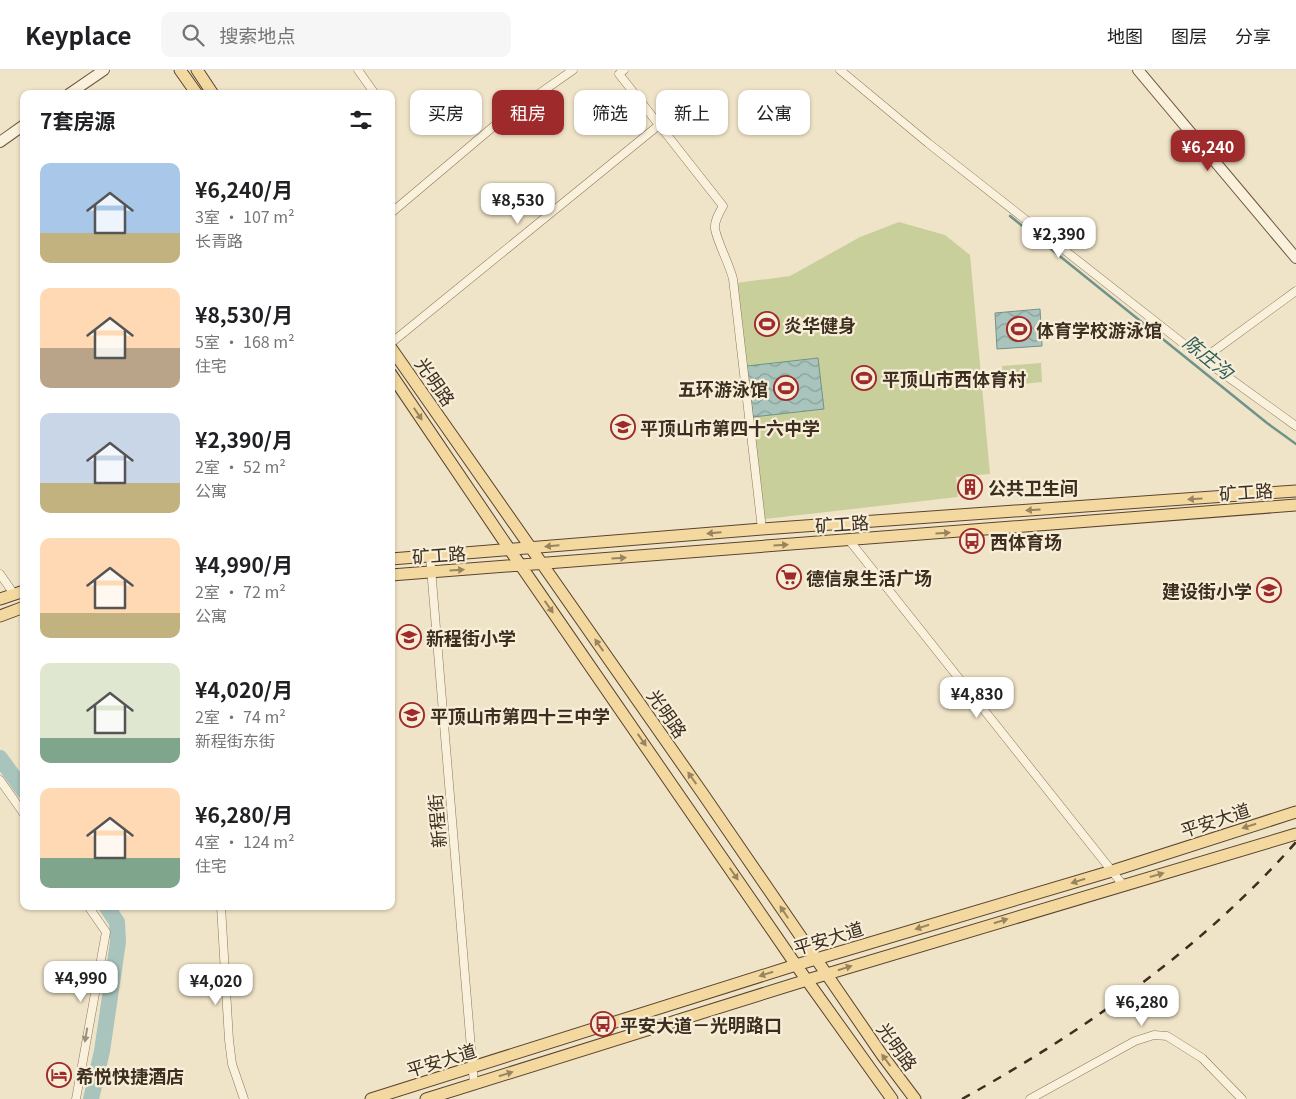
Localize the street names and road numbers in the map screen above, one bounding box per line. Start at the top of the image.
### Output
street label: 光明路 [410,351,462,411]
street label: 矿工路 [1218,476,1274,506]
street label: 矿工路 [814,508,870,538]
street label: 矿工路 [411,539,467,569]
street label: 光明路 [642,683,694,743]
street label: 新程街 [421,793,451,849]
street label: 平安大道 [1177,796,1253,842]
street label: 平安大道 [790,914,866,960]
street label: 光明路 [872,1017,924,1075]
street label: 平安大道 [403,1036,479,1082]

